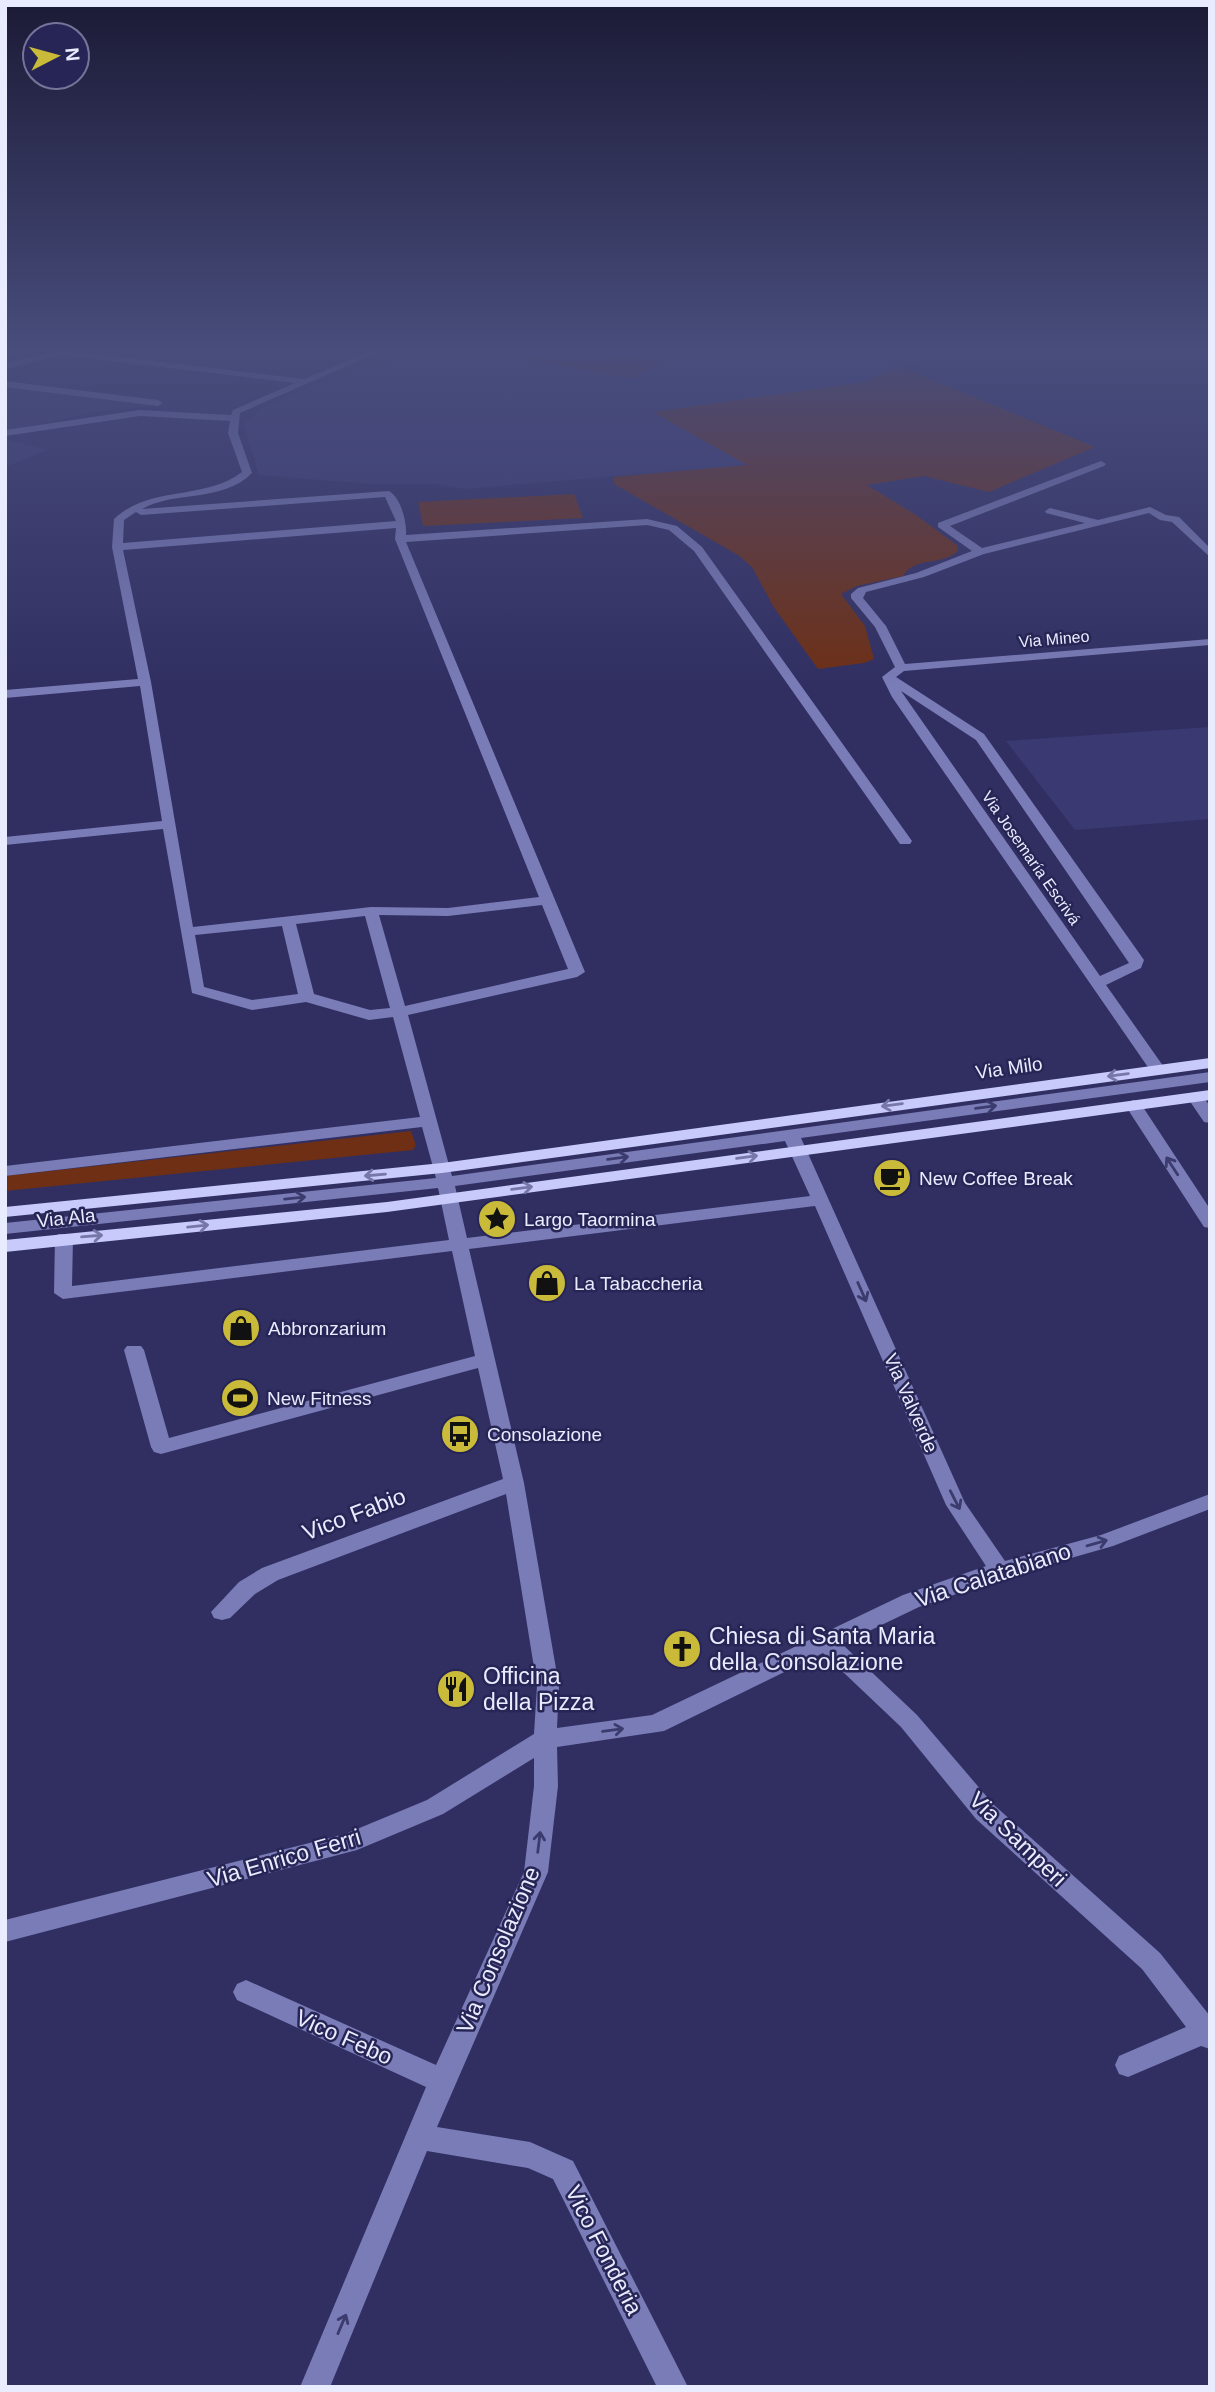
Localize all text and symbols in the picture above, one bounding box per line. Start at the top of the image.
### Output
north arrow [21,21,91,91]
text: N [61,46,84,62]
street label: Via Mineo [1018,627,1090,651]
street label: Via Josemaría Escrivá [978,788,1084,928]
street label: Via Milo [974,1053,1044,1083]
one-way arrow [1107,1069,1130,1082]
one-way arrow [881,1099,904,1112]
one-way arrow [974,1101,996,1114]
one-way arrow [607,1151,629,1164]
one-way arrow [735,1151,758,1164]
cafe icon: New Coffee Break [871,1157,913,1199]
one-way arrow [1165,1157,1180,1176]
place label: New Coffee Break [919,1168,1073,1189]
one-way arrow [364,1169,386,1182]
one-way arrow [510,1182,533,1195]
one-way arrow [284,1191,306,1204]
place icon: Largo Taormina [476,1198,518,1240]
street label: Via Ala [36,1204,97,1232]
place label: Largo Taormina [524,1209,656,1230]
one-way arrow [187,1219,209,1232]
one-way arrow [80,1229,103,1242]
shop icon: La Tabaccheria [526,1262,568,1304]
place label: La Tabaccheria [574,1273,703,1294]
one-way arrow [856,1281,869,1302]
shop icon: Abbronzarium [220,1307,262,1349]
place label: Abbronzarium [268,1318,386,1339]
street label: Via Valverde [880,1350,942,1456]
sports icon: New Fitness [219,1377,261,1419]
place label: New Fitness [267,1388,372,1409]
bus stop icon: Consolazione [439,1413,481,1455]
place label: Consolazione [487,1424,602,1445]
street label: Vico Fabio [299,1482,409,1546]
one-way arrow [948,1489,962,1510]
one-way arrow [1085,1536,1107,1549]
street label: Via Calatabiano [912,1538,1074,1612]
place label: Chiesa di Santa Maria della Consolazione [709,1623,935,1675]
church icon: Chiesa di Santa Maria della Consolazione [661,1628,703,1670]
place label: Officina della Pizza [483,1663,594,1715]
restaurant icon: Officina della Pizza [435,1668,477,1710]
one-way arrow [601,1723,623,1736]
street label: Via Samperi [964,1786,1072,1892]
street label: Via Enrico Ferri [204,1824,364,1892]
one-way arrow [533,1832,546,1854]
street label: Via Consolazione [451,1863,545,2037]
street label: Vico Febo [292,2004,396,2070]
street label: Vico Fonderia [560,2181,648,2319]
one-way arrow [336,2313,349,2335]

